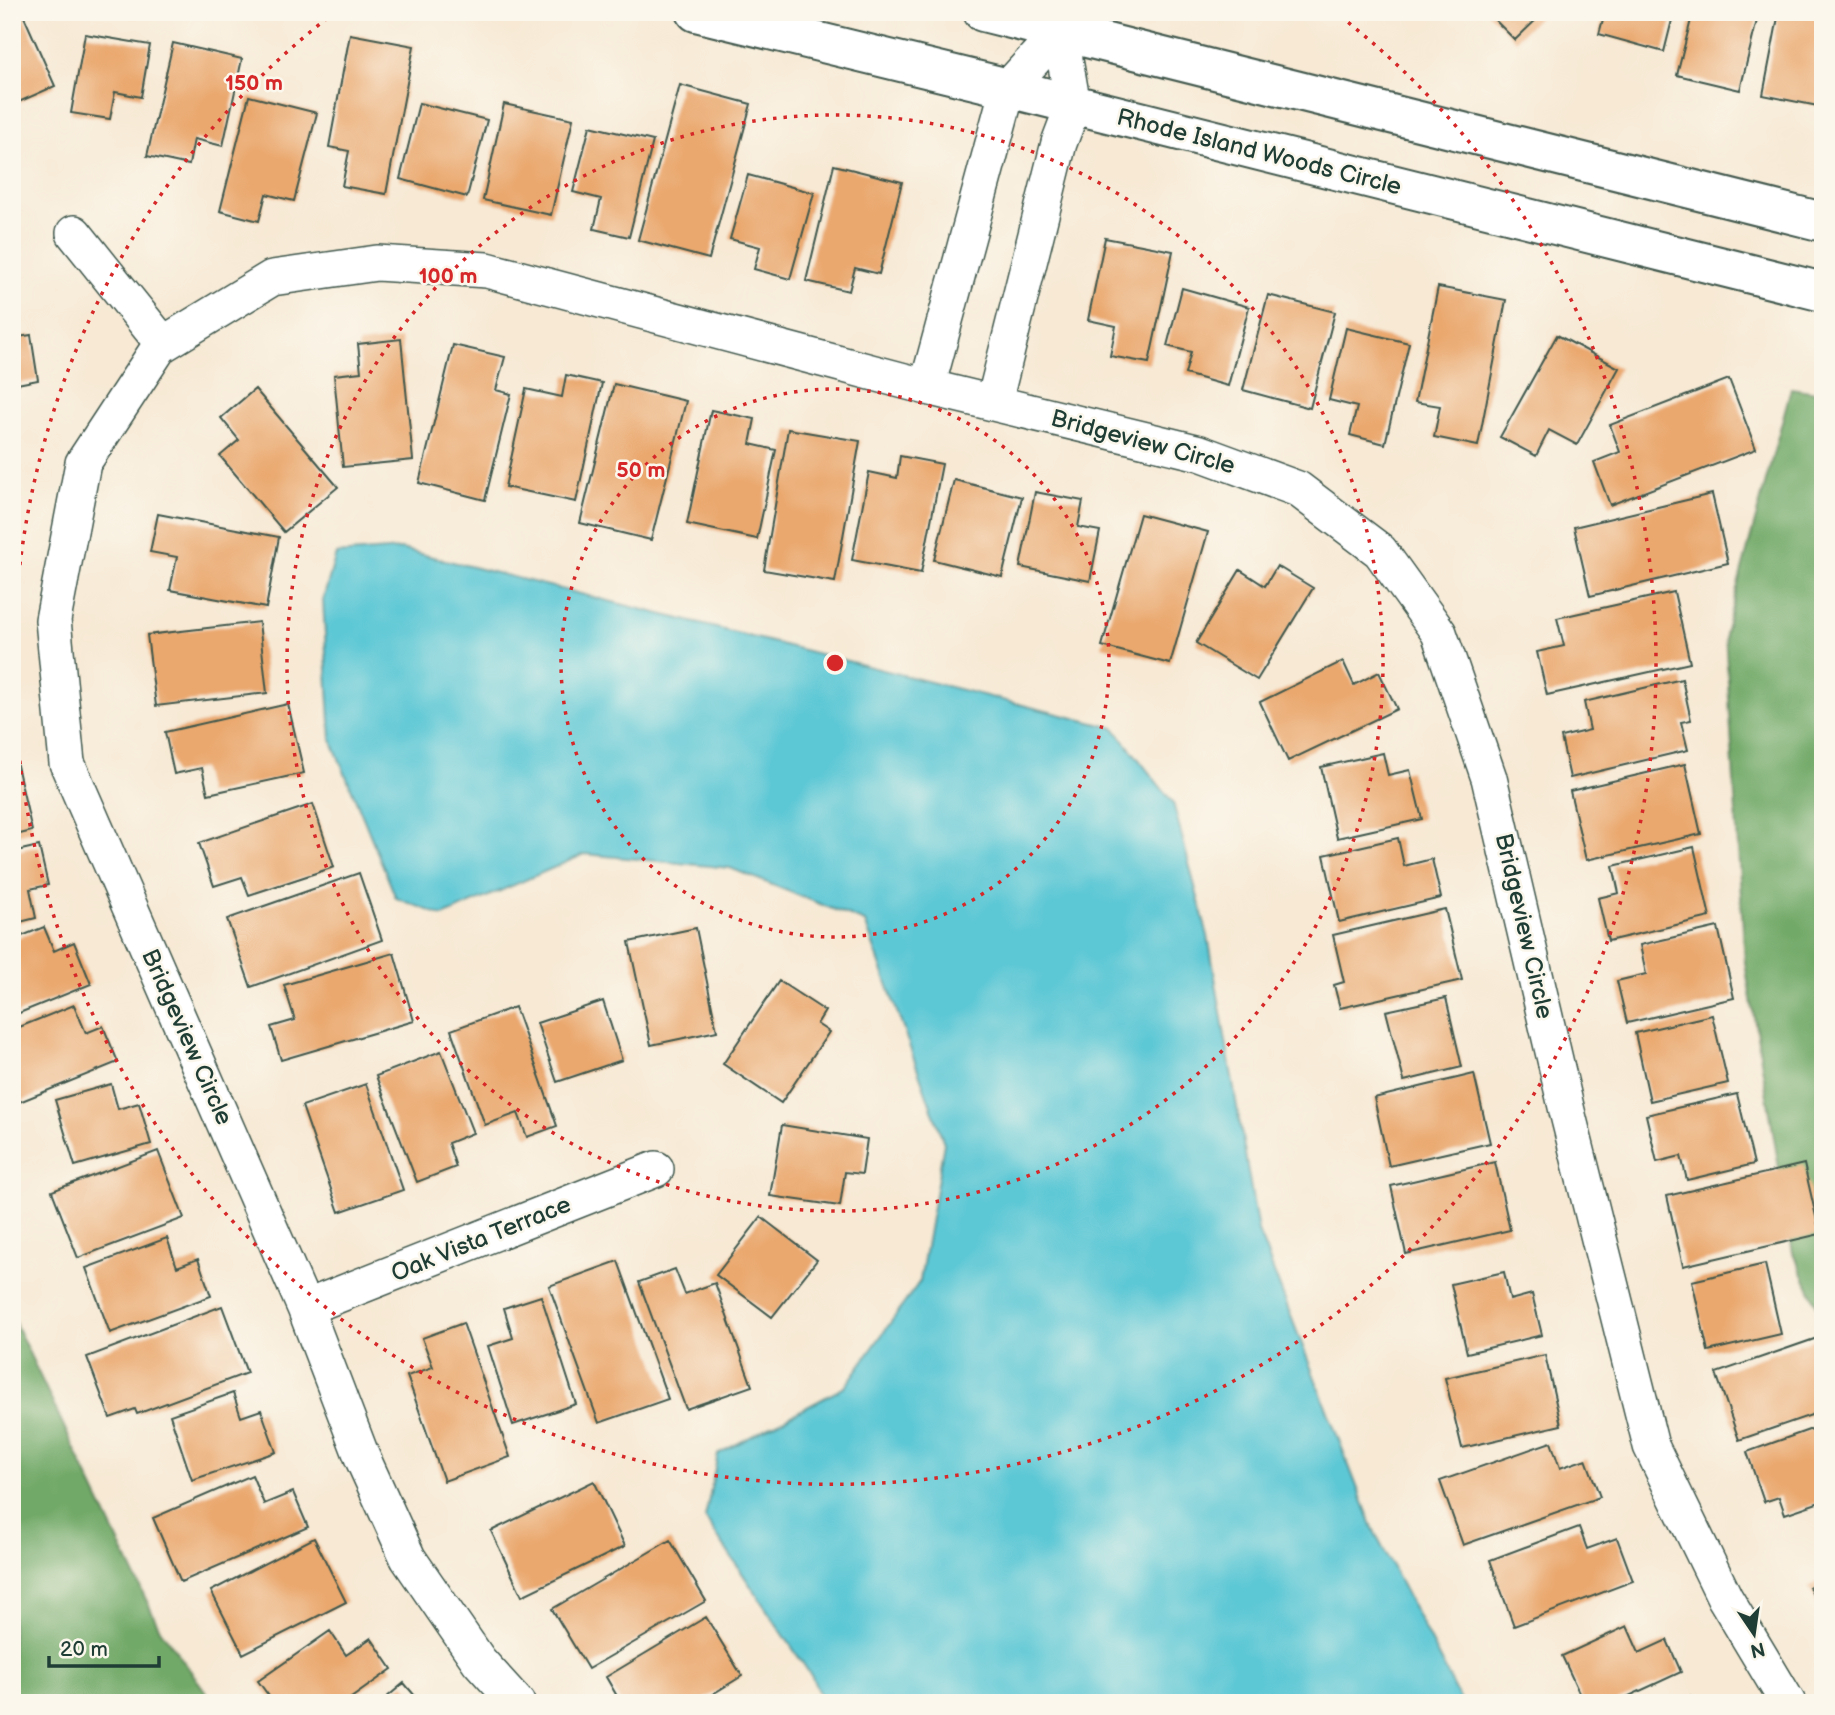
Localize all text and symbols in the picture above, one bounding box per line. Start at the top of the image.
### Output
text: 150 m [225,71,283,96]
street label: Rhode Island Woods Circle [1114,103,1404,201]
text: 100 m [419,264,477,289]
street label: Bridgeview Circle [1048,403,1238,481]
text: 50 m [617,458,665,483]
centre of rings [823,651,847,675]
street label: Bridgeview Circle [1489,830,1559,1022]
street label: Bridgeview Circle [135,945,239,1129]
street label: Oak Vista Terrace [387,1190,575,1288]
north arrow [1720,1600,1790,1670]
scale bar [49,1624,159,1668]
text: N [1748,1636,1767,1662]
text: 20 m [60,1637,108,1662]

